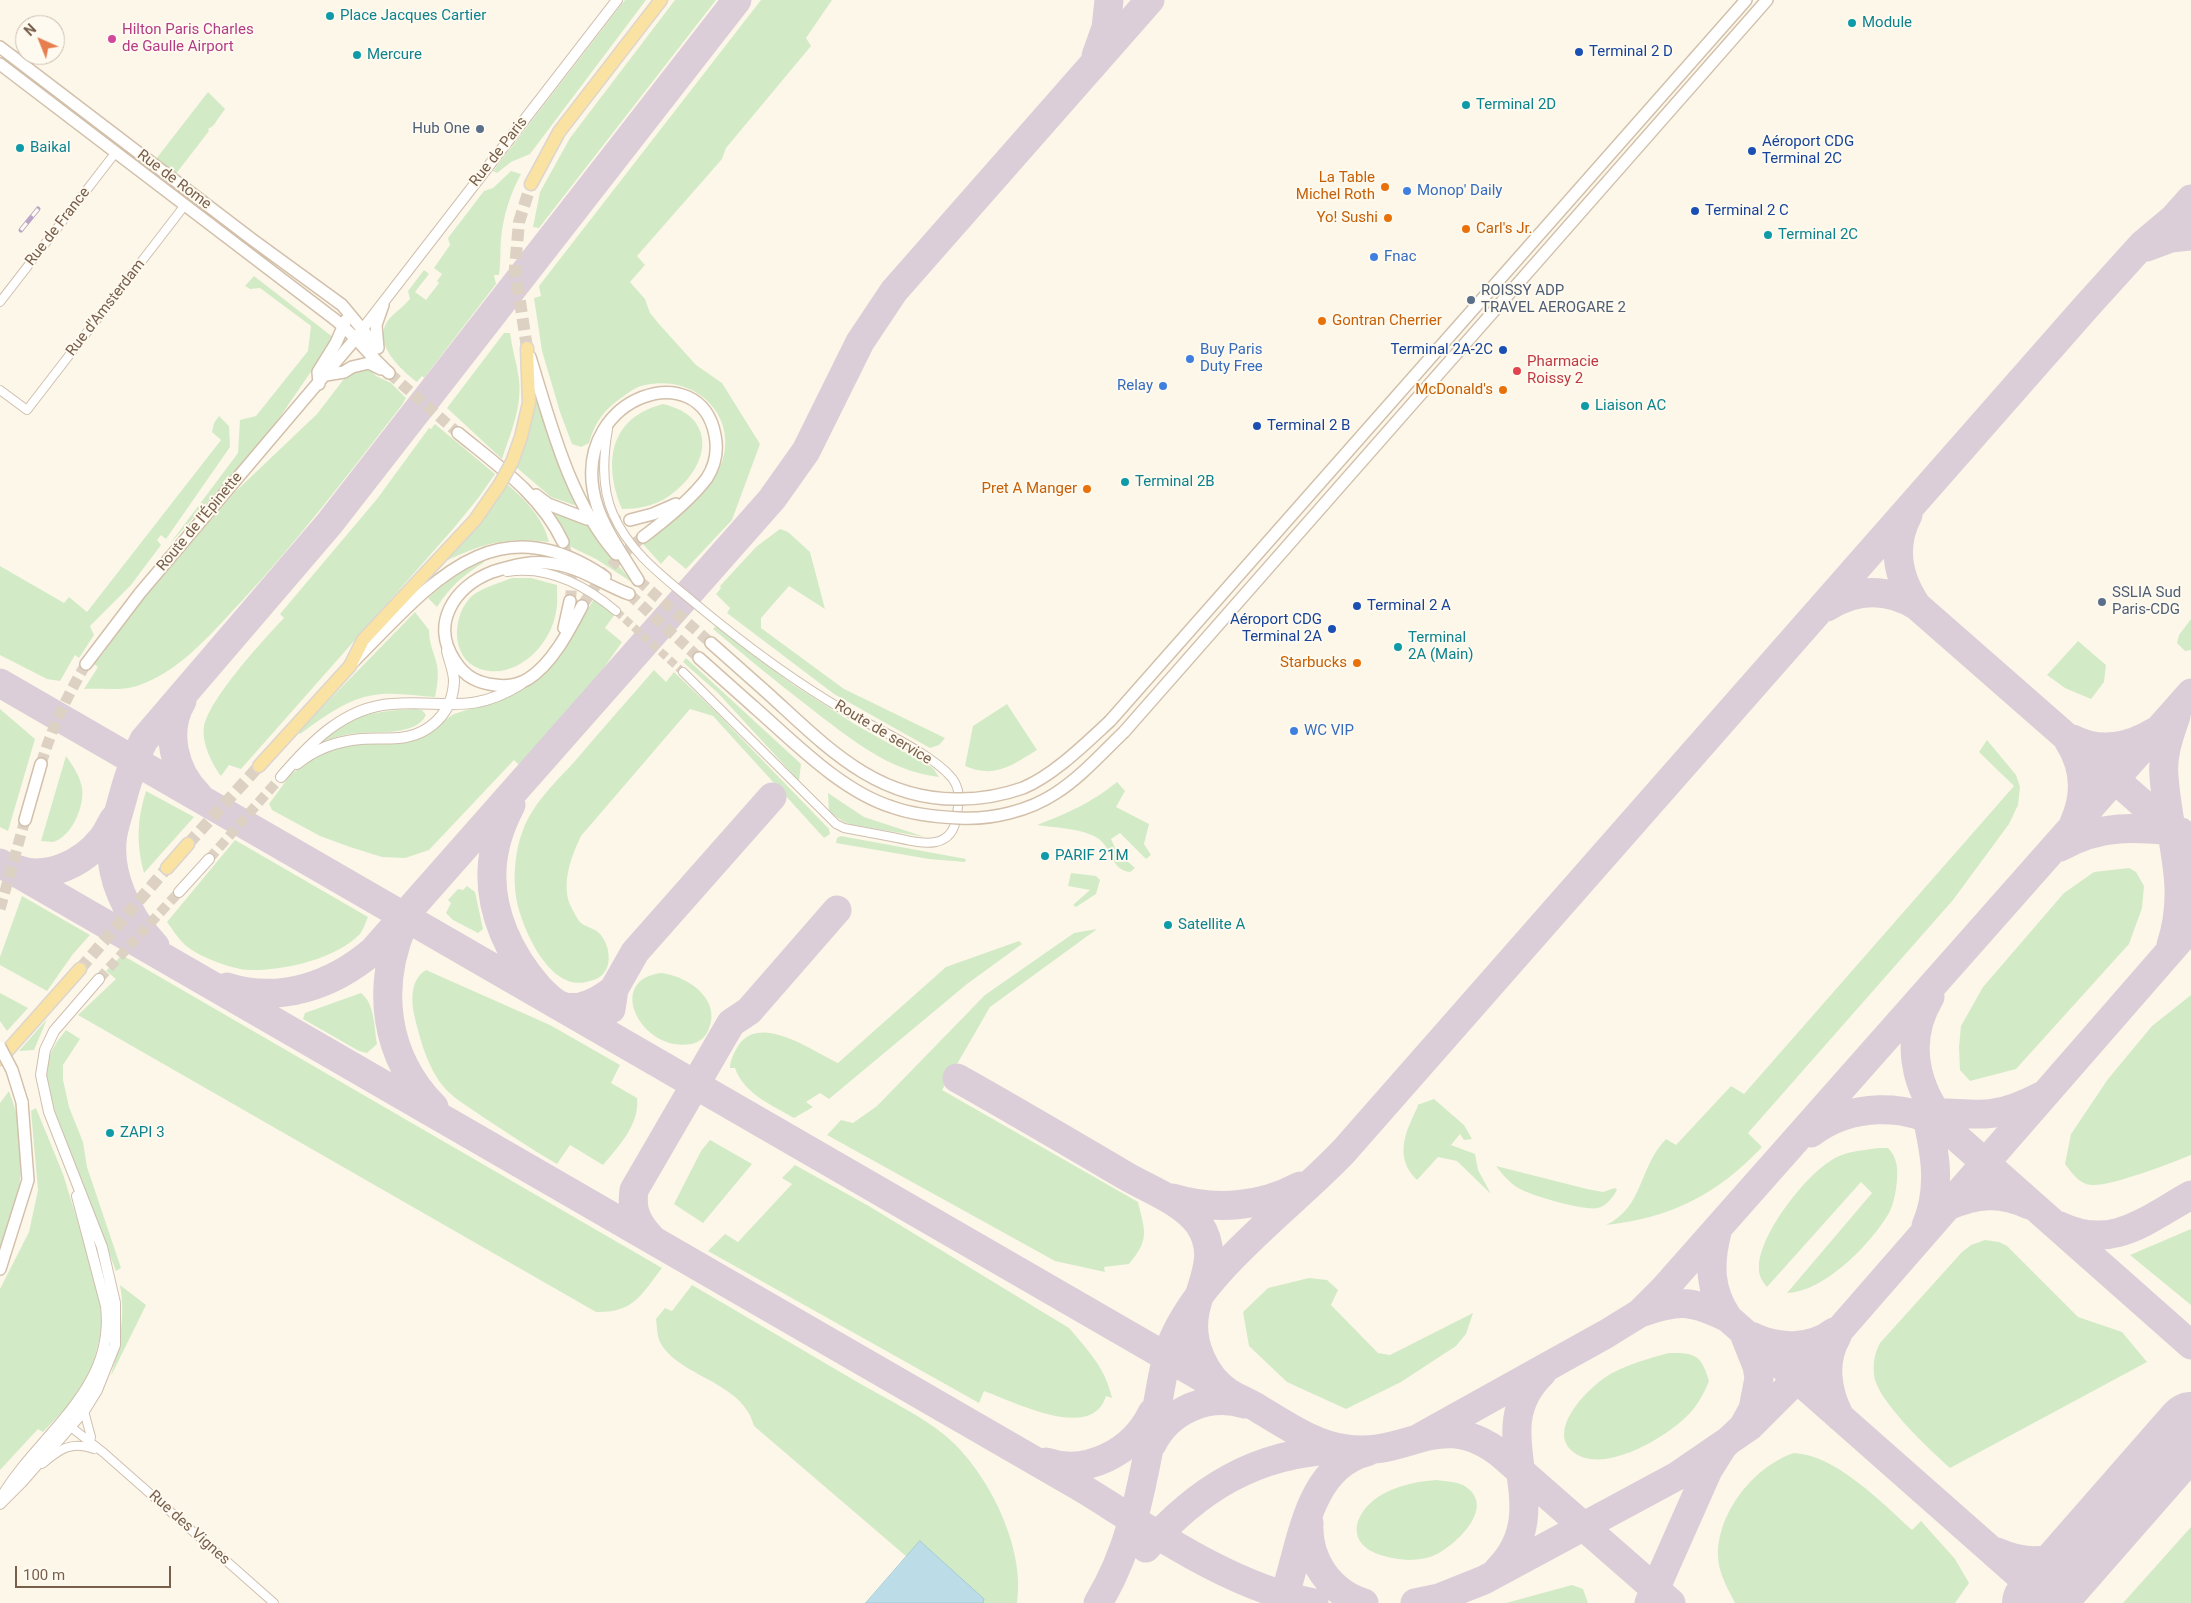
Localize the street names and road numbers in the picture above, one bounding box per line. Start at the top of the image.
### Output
street label: Rue de Paris [466,114,532,190]
street label: Rue de Rome [133,146,215,214]
street label: Rue de France [22,184,94,270]
street label: Rue d'Amsterdam [63,256,149,360]
street label: Route de l'Épinette [153,469,247,575]
street label: Route de service [831,697,935,769]
street label: Rue des Vignes [145,1487,233,1569]

